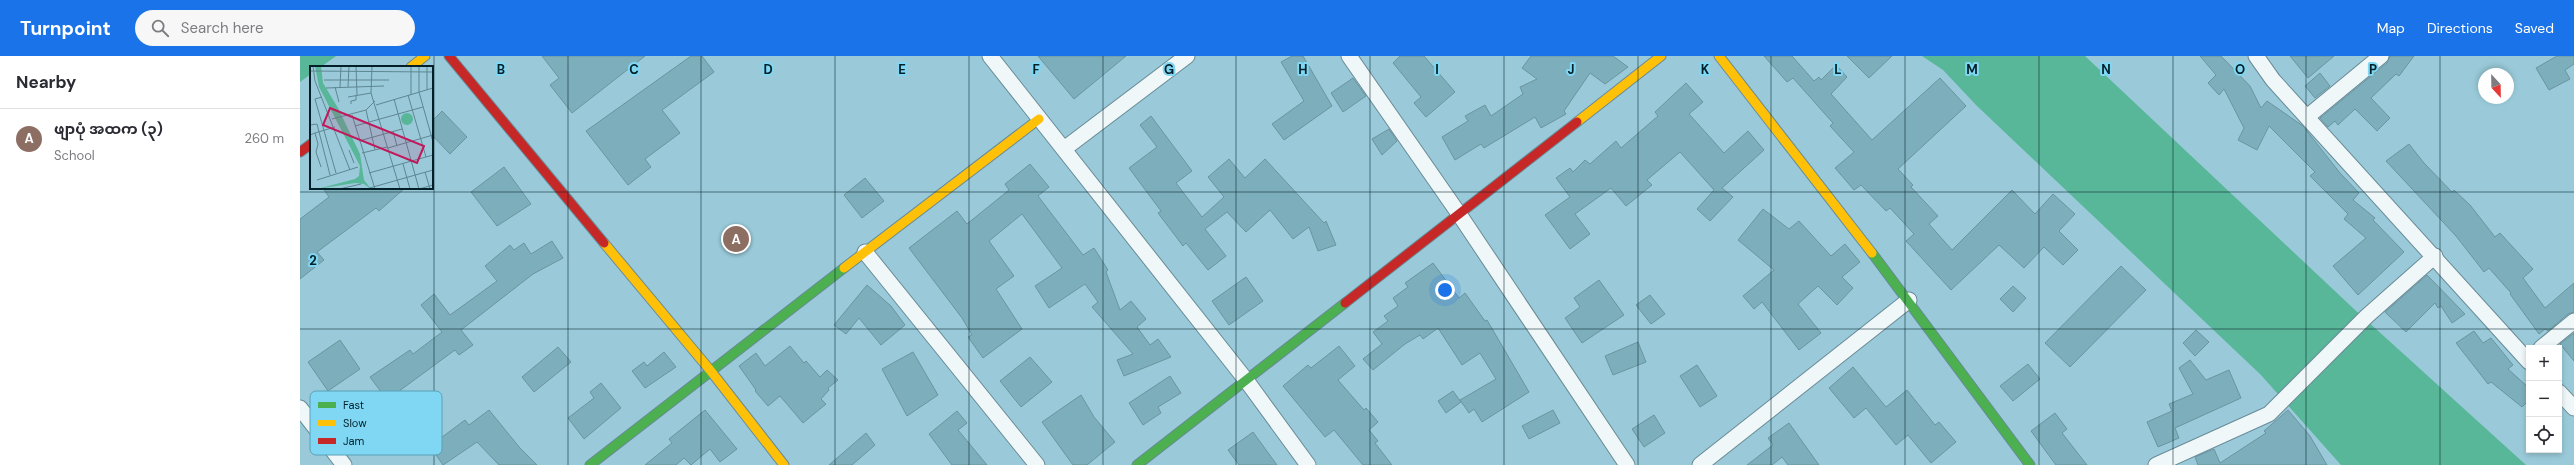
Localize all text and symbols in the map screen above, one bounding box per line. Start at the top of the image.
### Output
search box [135,10,415,46]
text: Turnpoint [20,16,111,41]
icon: search [149,17,171,39]
text: Search here [181,18,264,38]
text: Map [2377,19,2405,37]
text: Directions [2427,19,2493,37]
text: Saved [2515,19,2554,37]
text: B [497,61,505,78]
text: C [629,61,639,78]
text: D [763,61,773,78]
text: E [898,61,906,78]
text: F [1032,61,1040,78]
text: G [1164,61,1174,78]
text: H [1298,61,1308,78]
text: I [1435,61,1439,78]
text: J [1567,61,1575,78]
text: K [1701,61,1710,78]
text: L [1834,61,1842,78]
text: M [1966,61,1978,78]
text: N [2101,61,2111,78]
text: O [2235,61,2245,78]
text: P [2369,61,2377,78]
inset map [310,66,433,189]
north arrow [2478,68,2514,104]
text: Nearby [16,71,76,93]
text: ဖျာပုံ အထက (၃) [54,119,163,139]
text: A [24,130,34,147]
text: 260 m [244,130,284,147]
text: School [54,147,95,164]
pin: A [723,224,749,254]
text: 2 [309,252,317,269]
your location [1435,280,1455,300]
map controls [2526,345,2562,453]
button: + [2526,345,2562,381]
button: − [2526,381,2562,417]
legend [310,391,442,455]
text: Fast [343,398,364,412]
text: Slow [343,416,367,430]
button: locate [2526,417,2562,453]
text: Jam [343,434,364,448]

